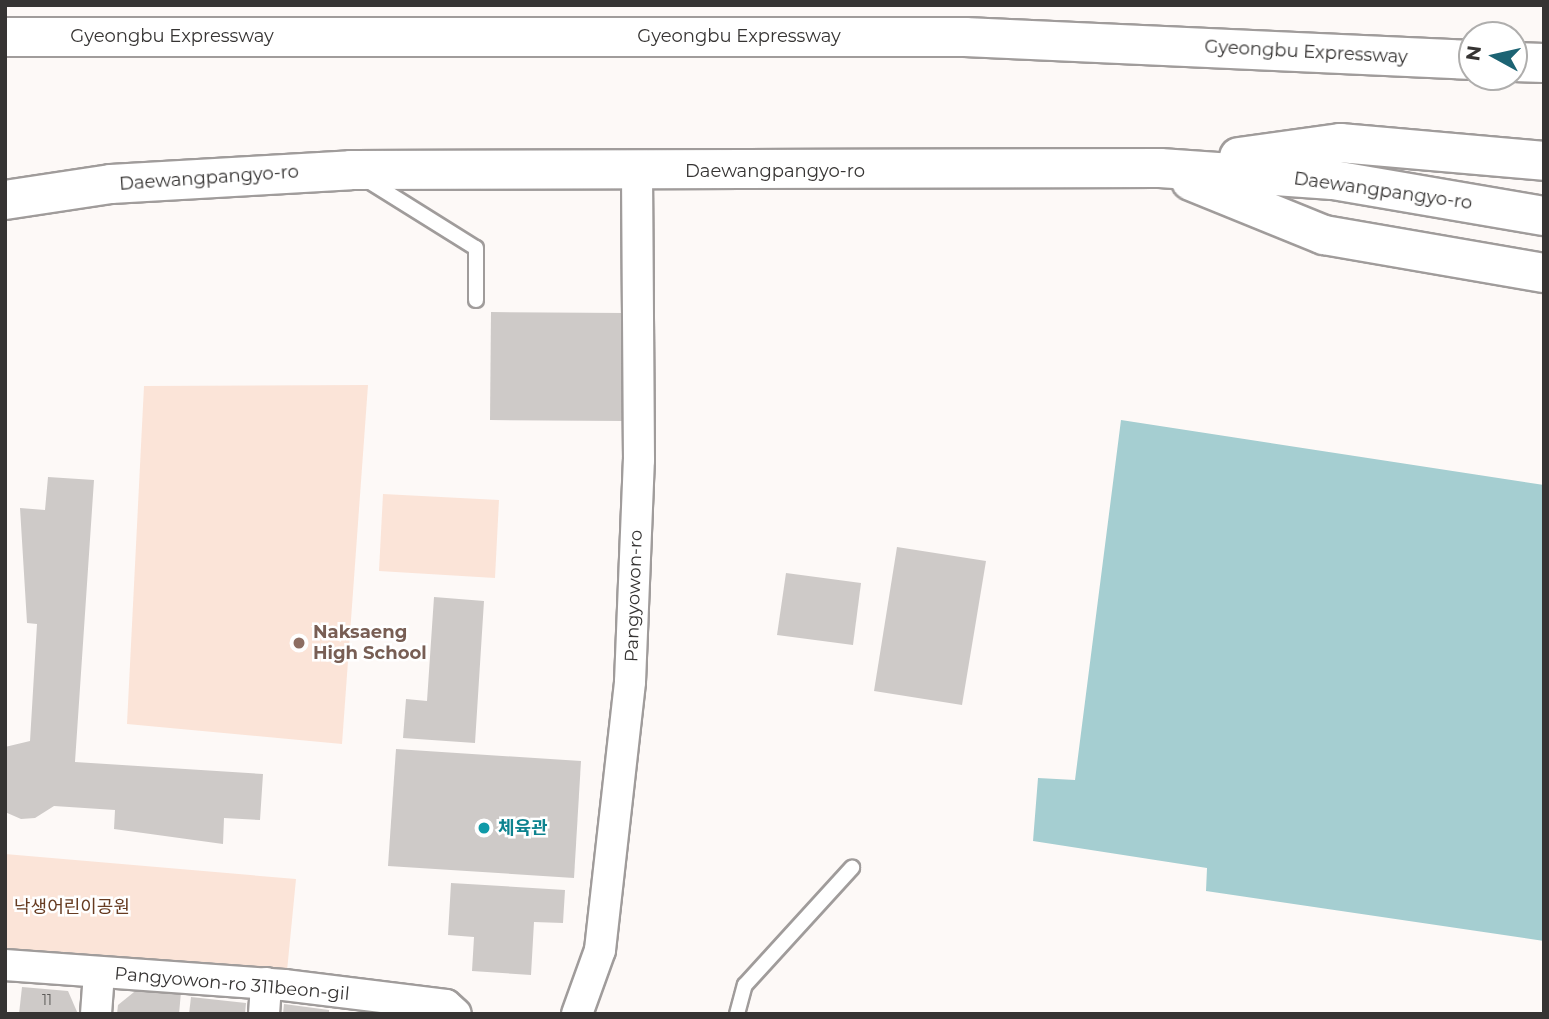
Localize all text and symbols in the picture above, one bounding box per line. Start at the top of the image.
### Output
north arrow [1458,21,1528,91]
street label: Gyeongbu Expressway [70,25,274,47]
street label: Gyeongbu Expressway [637,25,841,47]
street label: Gyeongbu Expressway [1204,36,1408,68]
text: N [1461,44,1486,62]
street label: Daewangpangyo-ro [685,160,865,182]
street label: Daewangpangyo-ro [118,161,300,195]
street label: Daewangpangyo-ro [1292,168,1474,214]
street label: Pangyowon-ro [621,529,647,663]
place label: Naksaeng High School [313,622,427,664]
marker: Naksaeng High School [291,635,307,651]
place label: 체육관 [498,817,548,839]
marker: 체육관 [476,820,492,836]
park label: 낙생어린이공원 [14,896,130,918]
street label: Pangyowon-ro 311beon-gil [114,963,350,1005]
house number: 11 [42,992,52,1008]

